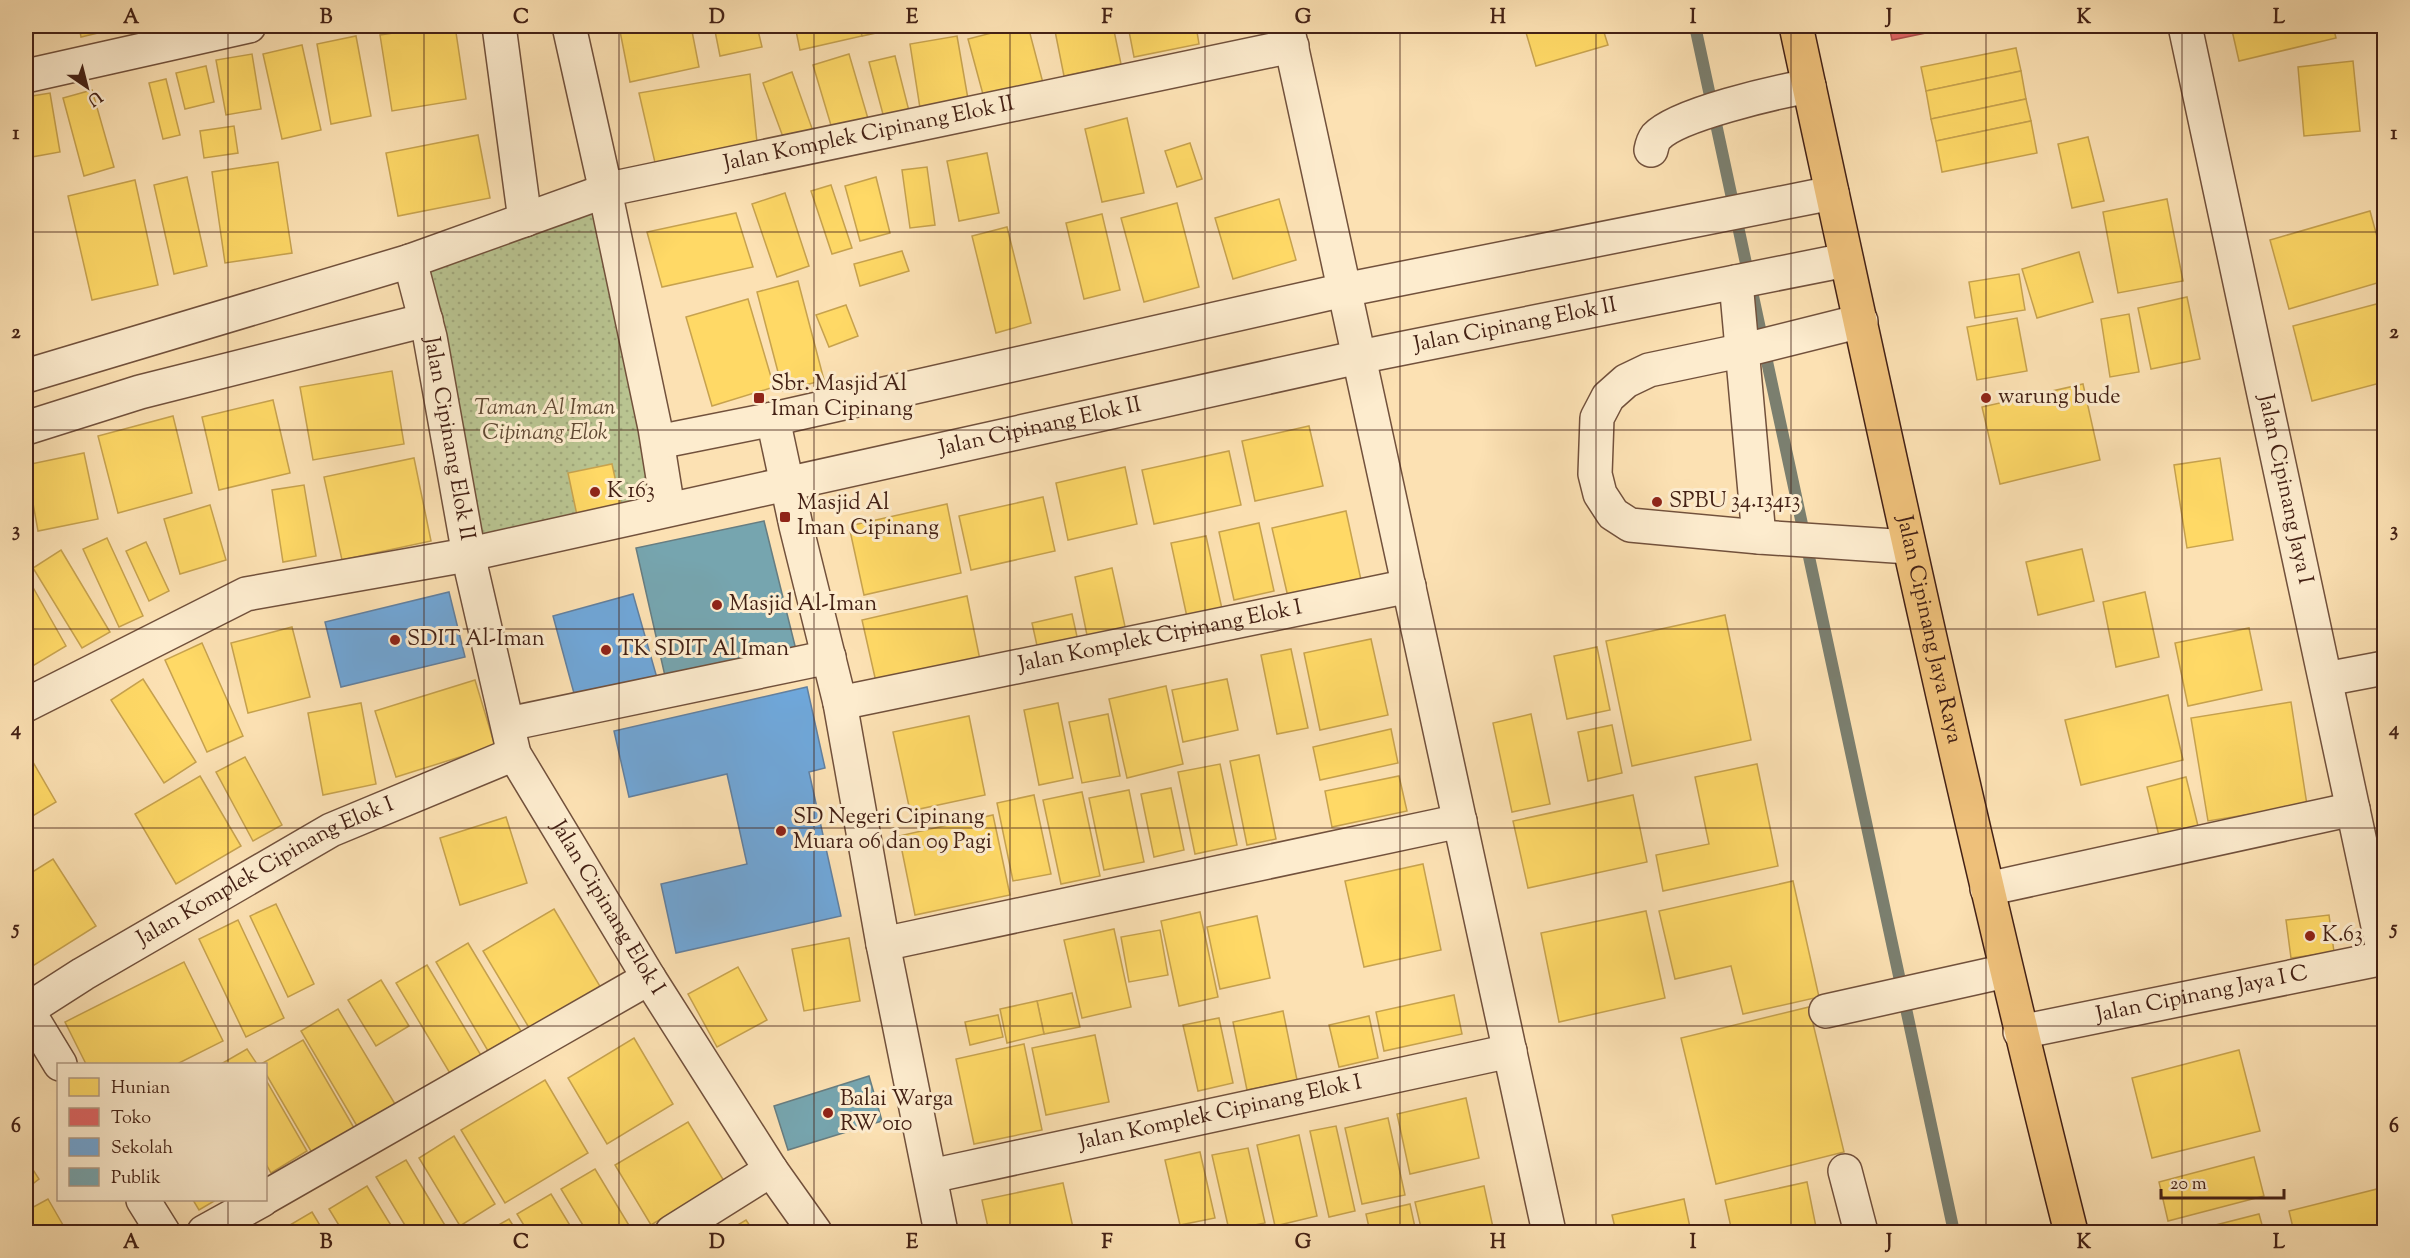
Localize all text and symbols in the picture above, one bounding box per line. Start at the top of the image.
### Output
text: A [123,4,140,33]
text: B [320,4,333,33]
text: C [513,4,529,33]
text: D [709,4,725,33]
text: E [906,4,919,33]
text: F [1101,4,1113,33]
text: G [1295,4,1312,33]
text: H [1490,4,1506,33]
text: I [1690,4,1697,33]
text: J [1884,4,1892,33]
text: K [2077,4,2092,33]
text: L [2273,4,2286,33]
north arrow [57,57,117,117]
text: U [81,84,106,111]
street label: Jalan Komplek Cipinang Elok II [720,89,1017,181]
text: 1 [13,120,20,149]
text: 1 [2391,120,2398,149]
street label: Jalan Cipinang Elok II [1410,290,1620,362]
text: 2 [11,319,21,348]
text: 2 [2389,319,2399,348]
street label: Jalan Cipinang Elok II [414,333,482,543]
place label: Sbr. Masjid Al Iman Cipinang [771,369,913,426]
place label: warung bude [1998,382,2121,414]
street label: Jalan Cipinang Elok II [935,390,1144,466]
marker: Sbr. Masjid Al Iman Cipinang [752,391,766,405]
marker: warung bude [1979,391,1993,405]
street label: Jalan Cipinang Jaya I [2248,391,2320,587]
park label: Taman Al Iman Cipinang Elok [474,393,616,450]
place label: K 163 [607,476,655,508]
marker: K 163 [588,485,602,499]
place label: SPBU 34.13413 [1669,486,1800,518]
place label: Masjid Al Iman Cipinang [797,488,939,545]
marker: SPBU 34.13413 [1650,495,1664,509]
marker: Masjid Al Iman Cipinang [778,510,792,524]
street label: Jalan Cipinang Jaya Raya [1887,512,1969,747]
text: 3 [12,517,20,546]
text: 3 [2390,517,2398,546]
place label: Masjid Al-Iman [729,589,877,621]
street label: Jalan Komplek Cipinang Elok I [1015,592,1305,682]
marker: Masjid Al-Iman [710,598,724,612]
place label: SDIT Al-Iman [407,624,545,656]
marker: SDIT Al-Iman [388,633,402,647]
place label: TK SDIT Al Iman [618,634,789,666]
marker: TK SDIT Al Iman [599,643,613,657]
text: 4 [10,716,21,745]
text: 4 [2388,716,2399,745]
street label: Jalan Komplek Cipinang Elok I [130,789,399,956]
place label: SD Negeri Cipinang Muara 06 dan 09 Pagi [793,802,992,859]
street label: Jalan Cipinang Elok I [541,814,672,1002]
marker: SD Negeri Cipinang Muara 06 dan 09 Pagi [774,824,788,838]
text: 5 [11,915,20,944]
text: 5 [2389,915,2398,944]
place label: K.63 [2322,920,2363,952]
marker: K.63 [2303,929,2317,943]
street label: Jalan Cipinang Jaya I C [2092,958,2311,1032]
legend [57,1063,267,1201]
street label: Jalan Komplek Cipinang Elok I [1075,1067,1365,1160]
text: Hunian [111,1076,171,1102]
place label: Balai Warga RW 010 [840,1084,953,1141]
text: Toko [111,1106,151,1132]
marker: Balai Warga RW 010 [821,1106,835,1120]
text: 6 [11,1113,21,1142]
text: 6 [2389,1113,2399,1142]
text: Sekolah [111,1136,174,1162]
scale bar [2161,1162,2284,1200]
text: Publik [111,1166,161,1192]
text: 20 m [2170,1172,2207,1198]
text: A [123,1229,140,1258]
text: B [320,1229,333,1258]
text: C [513,1229,529,1258]
text: D [709,1229,725,1258]
text: E [906,1229,919,1258]
text: F [1101,1229,1113,1258]
text: G [1295,1229,1312,1258]
text: H [1490,1229,1506,1258]
text: I [1690,1229,1697,1258]
text: J [1884,1229,1892,1258]
text: K [2077,1229,2092,1258]
text: L [2273,1229,2286,1258]

